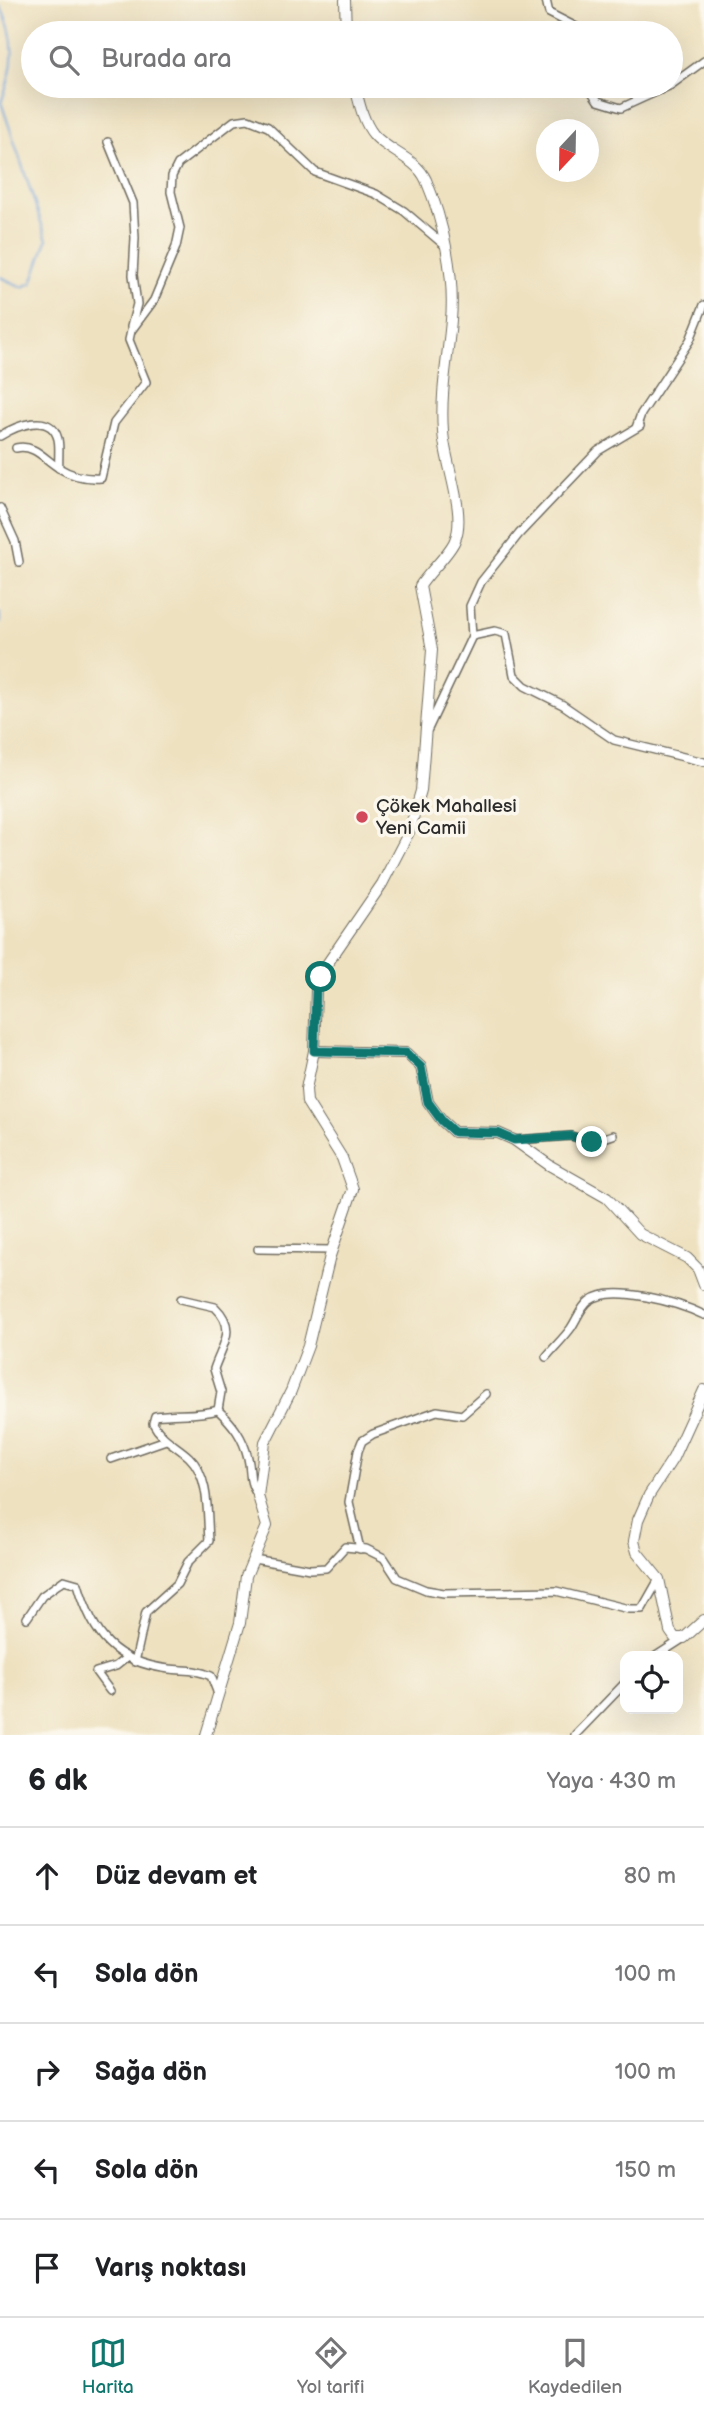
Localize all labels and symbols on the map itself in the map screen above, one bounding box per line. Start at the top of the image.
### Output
north arrow [536,119,599,182]
place label: Çökek Mahallesi Yeni Camii [375,795,517,840]
marker: Çökek Mahallesi Yeni Camii [354,809,370,825]
route start [305,961,336,992]
route end [576,1126,607,1157]

